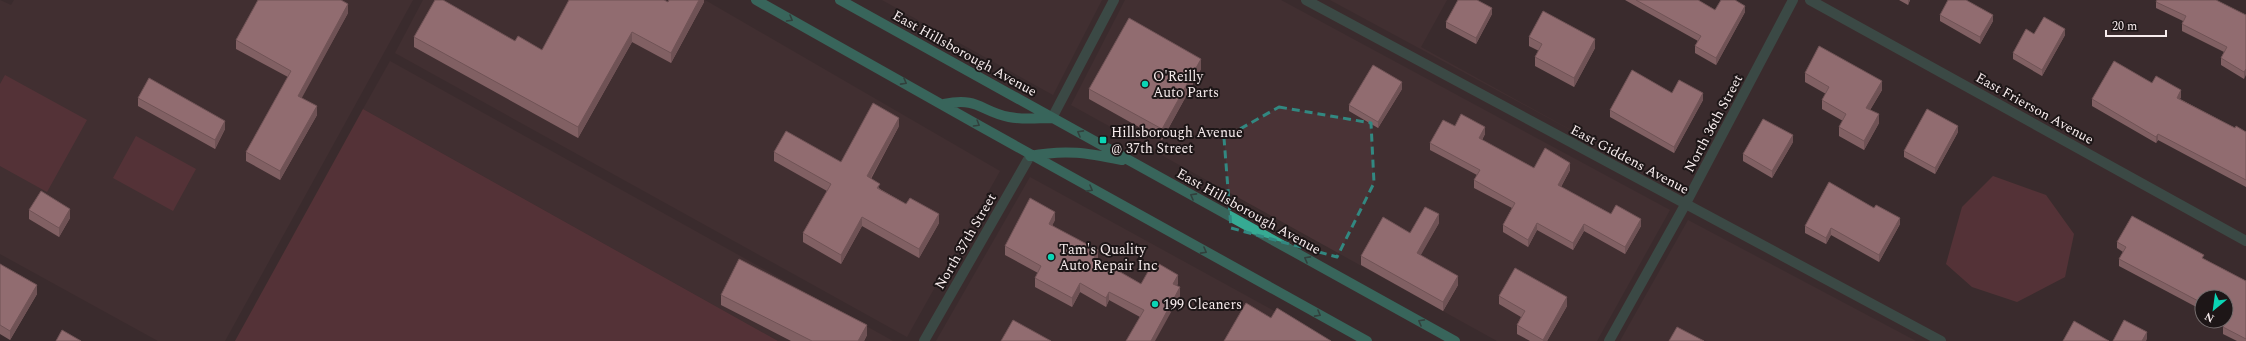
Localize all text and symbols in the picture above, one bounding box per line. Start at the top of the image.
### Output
street label: East Hillsborough Avenue [889,5,1041,102]
scale bar [2106,12,2166,38]
one-way arrow [786,15,793,22]
text: 20 m [2112,17,2137,36]
place label: O'Reilly Auto Parts [1153,66,1219,103]
street label: East Frierson Avenue [1972,67,2098,150]
street label: North 36th Street [1679,70,1748,176]
one-way arrow [900,78,907,85]
marker: O'Reilly Auto Parts [1140,79,1150,89]
street label: East Giddens Avenue [1567,119,1693,200]
one-way arrow [973,120,980,127]
place label: Hillsborough Avenue @ 37th Street [1111,122,1243,159]
one-way arrow [1077,130,1084,137]
marker: Hillsborough Avenue @ 37th Street [1098,135,1108,145]
street label: East Hillsborough Avenue [1173,163,1325,260]
one-way arrow [1086,184,1093,191]
street label: North 37th Street [929,189,1002,293]
one-way arrow [1190,193,1197,200]
place label: Tam's Quality Auto Repair Inc [1059,239,1158,276]
one-way arrow [1200,247,1207,254]
marker: Tam's Quality Auto Repair Inc [1046,252,1056,262]
one-way arrow [1304,256,1311,264]
north arrow [2194,289,2234,329]
place label: 199 Cleaners [1163,294,1242,315]
marker: 199 Cleaners [1150,299,1160,309]
text: N [2201,308,2217,327]
one-way arrow [1314,310,1321,317]
one-way arrow [1417,320,1425,327]

